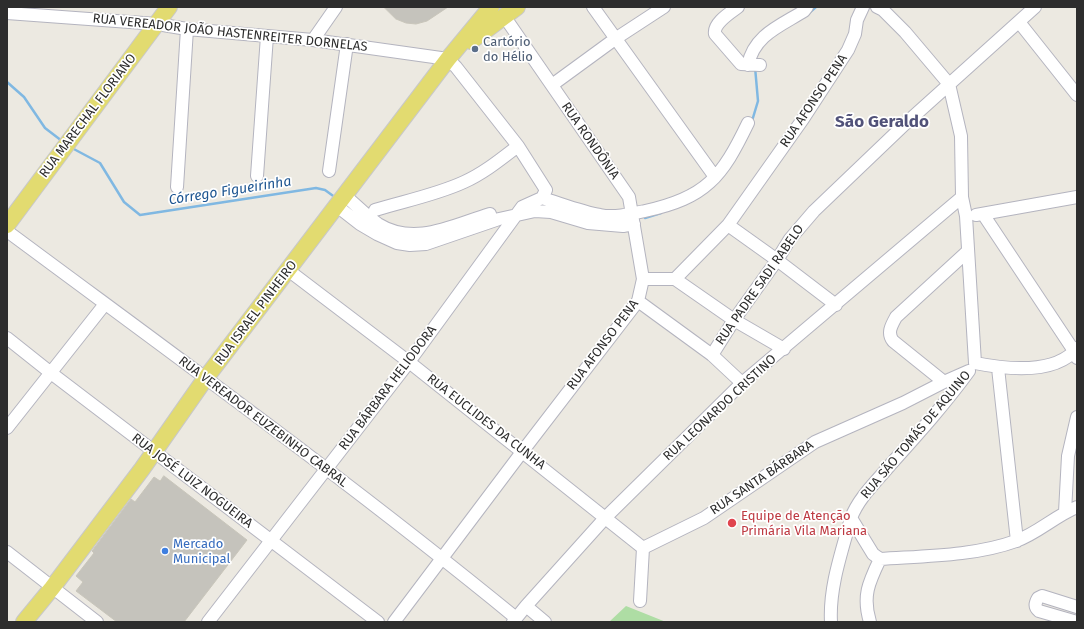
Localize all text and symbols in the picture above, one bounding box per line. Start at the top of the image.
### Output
street label: RUA VEREADOR JOÃO HASTENREITER DORNELAS [92,11,368,55]
place label: Cartório do Hélio [483,34,533,65]
marker: Cartório do Hélio [470,44,480,54]
street label: RUA MARECHAL FLORIANO [36,51,140,181]
street label: RUA AFONSO PENA [777,51,851,151]
street label: RUA RONDÔNIA [558,100,622,182]
district label: São Geraldo [835,112,929,132]
water label: Córrego Figueirinha [168,173,292,209]
street label: RUA PADRE SADI RABELO [713,222,807,348]
street label: RUA ISRAEL PINHEIRO [212,258,300,368]
street label: RUA AFONSO PENA [564,297,642,393]
street label: RUA BÁRBARA HELIODORA [336,323,440,453]
street label: RUA LEONARDO CRISTINO [660,352,780,464]
street label: RUA VEREADOR EUZEBINHO CABRAL [175,353,351,491]
street label: RUA SÃO TOMÁS DE AQUINO [858,368,974,502]
street label: RUA EUCLIDES DA CUNHA [424,371,548,473]
street label: RUA JOSÉ LUIZ NOGUEIRA [129,430,255,532]
street label: RUA SANTA BÁRBARA [707,438,817,518]
place label: Equipe de Atenção Primária Vila Mariana [741,508,867,539]
marker: Equipe de Atenção Primária Vila Mariana [726,517,738,529]
place label: Mercado Municipal [173,536,230,567]
marker: Mercado Municipal [160,546,170,556]

